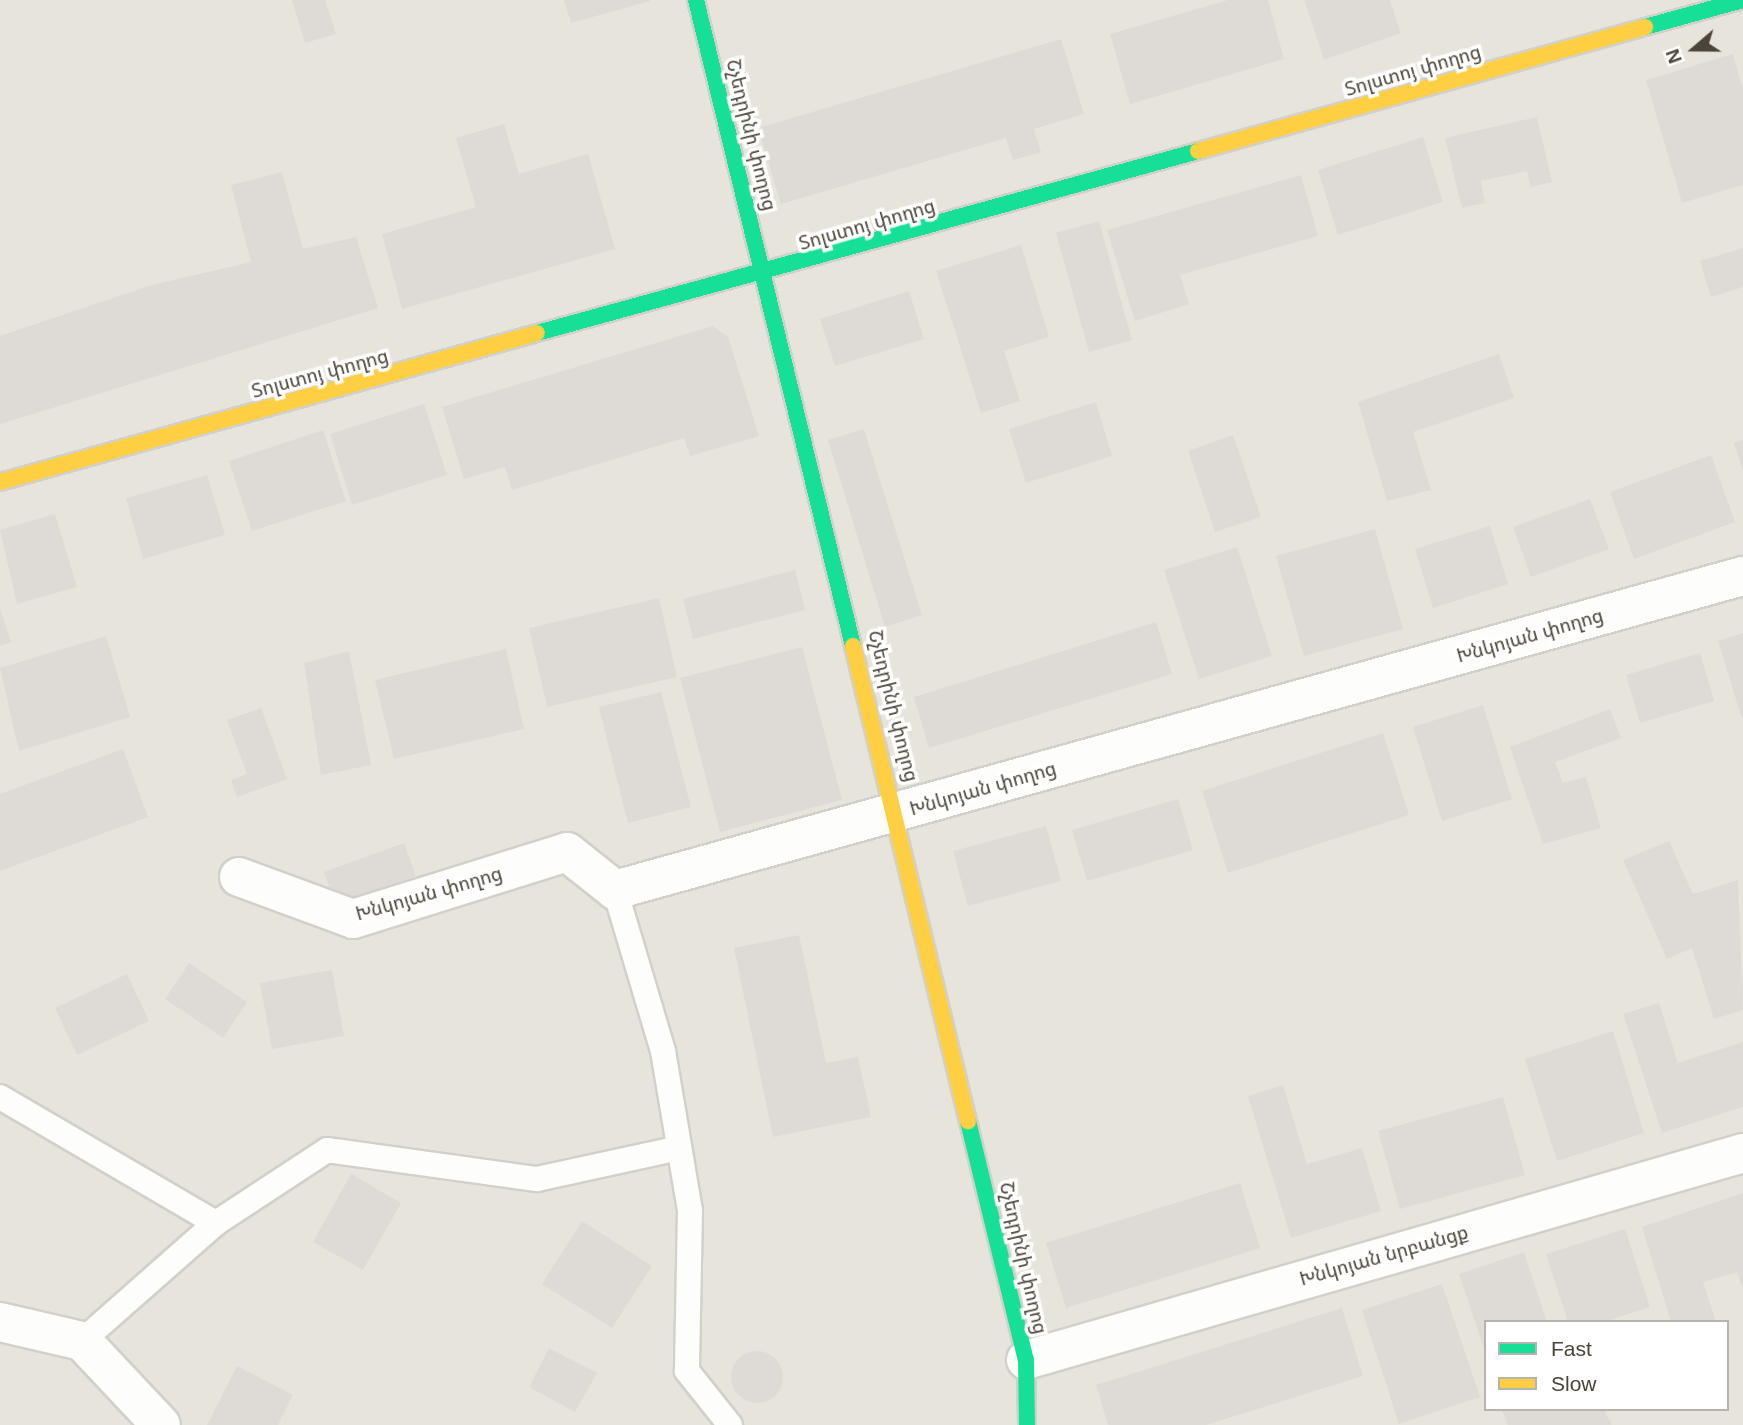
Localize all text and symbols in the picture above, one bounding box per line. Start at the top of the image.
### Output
north arrow [1659,14,1729,84]
street label: Տոլստոյ փողոց [1342,41,1484,101]
text: N [1662,46,1686,66]
street label: Շչեդրինի փողոց [721,57,781,213]
street label: Տոլստոյ փողոց [796,195,938,255]
street label: Տոլստոյ փողոց [249,345,391,403]
street label: Խնկոյան փողոց [1454,604,1606,668]
street label: Շչեդրինի փողոց [863,628,923,784]
street label: Խնկոյան փողոց [907,757,1059,821]
street label: Խնկոյան փողոց [353,862,505,926]
street label: Շչեդրինի փողոց [994,1180,1052,1336]
street label: Խնկոյան նրբանցք [1297,1221,1471,1291]
legend [1484,1320,1729,1411]
text: Fast [1551,1337,1592,1360]
text: Slow [1551,1372,1597,1395]

